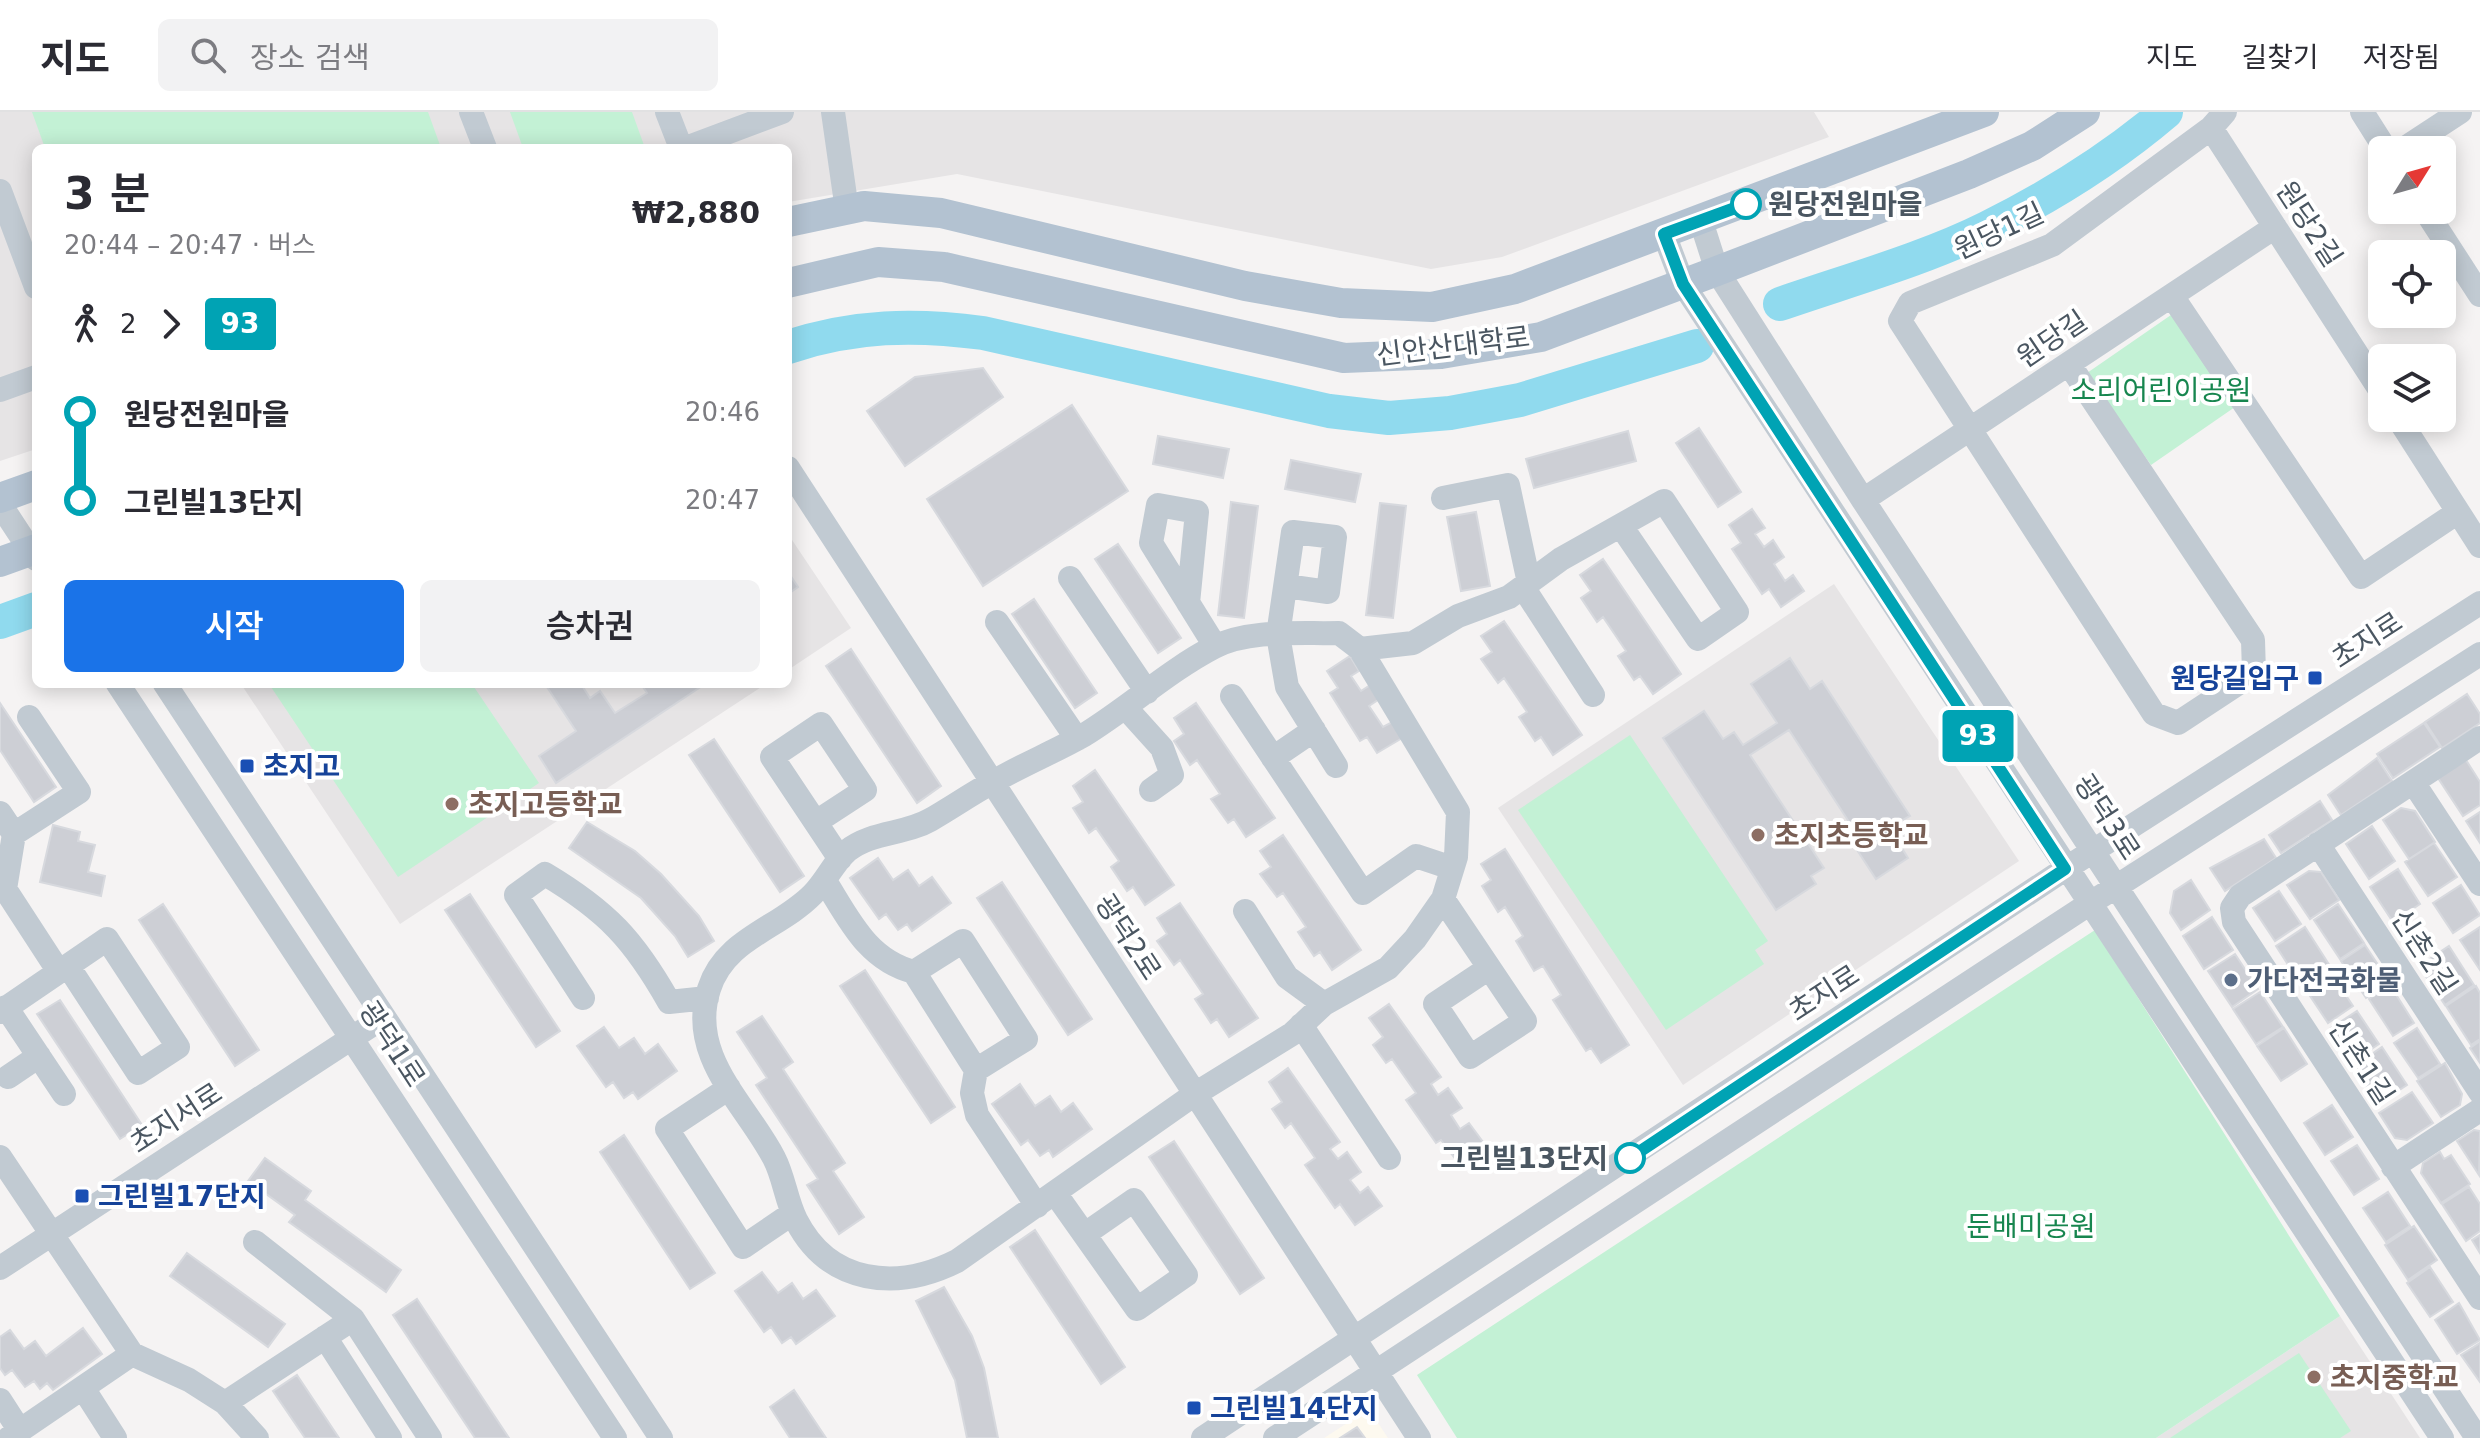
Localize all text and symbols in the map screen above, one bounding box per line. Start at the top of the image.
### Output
search box [158,19,718,91]
icon: search [186,33,230,77]
text: 지도 [40,37,110,81]
text: 장소 검색 [250,40,370,75]
text: 지도 [2146,41,2197,74]
text: 길찾기 [2241,41,2319,74]
text: 저장됨 [2363,41,2440,74]
north arrow [2368,136,2456,224]
map controls [2368,136,2456,432]
text: 3 분 [64,168,150,219]
street label: 원당2길 [2269,175,2349,273]
place label: 원당전원마을 [1768,188,1923,221]
marker: 원당전원마을 [1731,189,1761,219]
text: ₩2,880 [632,195,760,230]
street label: 원당1길 [1949,196,2049,266]
text: 20:44 – 20:47 · 버스 [64,230,316,260]
button: locate [2368,240,2456,328]
icon: walk [64,302,108,346]
icon: forward [149,302,193,346]
street label: 원당길 [2011,304,2093,374]
text: 93 [221,307,260,340]
text: 2 [120,309,137,339]
street label: 신안산대학로 [1374,320,1532,372]
button: layers [2368,344,2456,432]
park label: 소리어린이공원 [2071,374,2251,407]
text: 원당전원마을 [124,397,290,432]
text: 20:46 [685,397,760,427]
text: 그린빌13단지 [124,485,304,520]
text: 20:47 [685,485,760,515]
button: 시작 [64,580,404,672]
button: 승차권 [420,580,760,672]
street label: 초지로 [2326,605,2408,675]
place label: 원당길입구 [2170,662,2299,695]
marker: 원당길입구 [2306,669,2324,687]
line badge: 93 [1942,710,2014,762]
text: 93 [1959,719,1997,752]
place label: 초지고 [263,750,340,783]
marker: 초지고 [238,757,256,775]
street label: 광덕3로 [2067,768,2147,866]
place label: 초지고등학교 [468,788,623,821]
marker: 초지고등학교 [443,795,461,813]
place label: 초지초등학교 [1774,819,1929,852]
marker: 초지초등학교 [1749,826,1767,844]
street label: 광덕2로 [1088,888,1168,986]
street label: 신촌2길 [2384,903,2464,1001]
street label: 초지로 [1783,958,1865,1028]
place label: 가다전국화물 [2247,964,2402,997]
marker: 가다전국화물 [2222,971,2240,989]
street label: 광덕1로 [352,995,432,1093]
street label: 신촌1길 [2321,1013,2401,1111]
street label: 초지서로 [124,1076,228,1160]
place label: 그린빌13단지 [1440,1142,1608,1175]
marker: 그린빌13단지 [1615,1143,1645,1173]
place label: 그린빌17단지 [98,1180,266,1213]
marker: 그린빌17단지 [73,1187,91,1205]
park label: 둔배미공원 [1967,1210,2095,1243]
place label: 초지중학교 [2330,1361,2459,1394]
marker: 초지중학교 [2305,1368,2323,1386]
place label: 그린빌14단지 [1210,1392,1378,1425]
marker: 그린빌14단지 [1185,1399,1203,1417]

